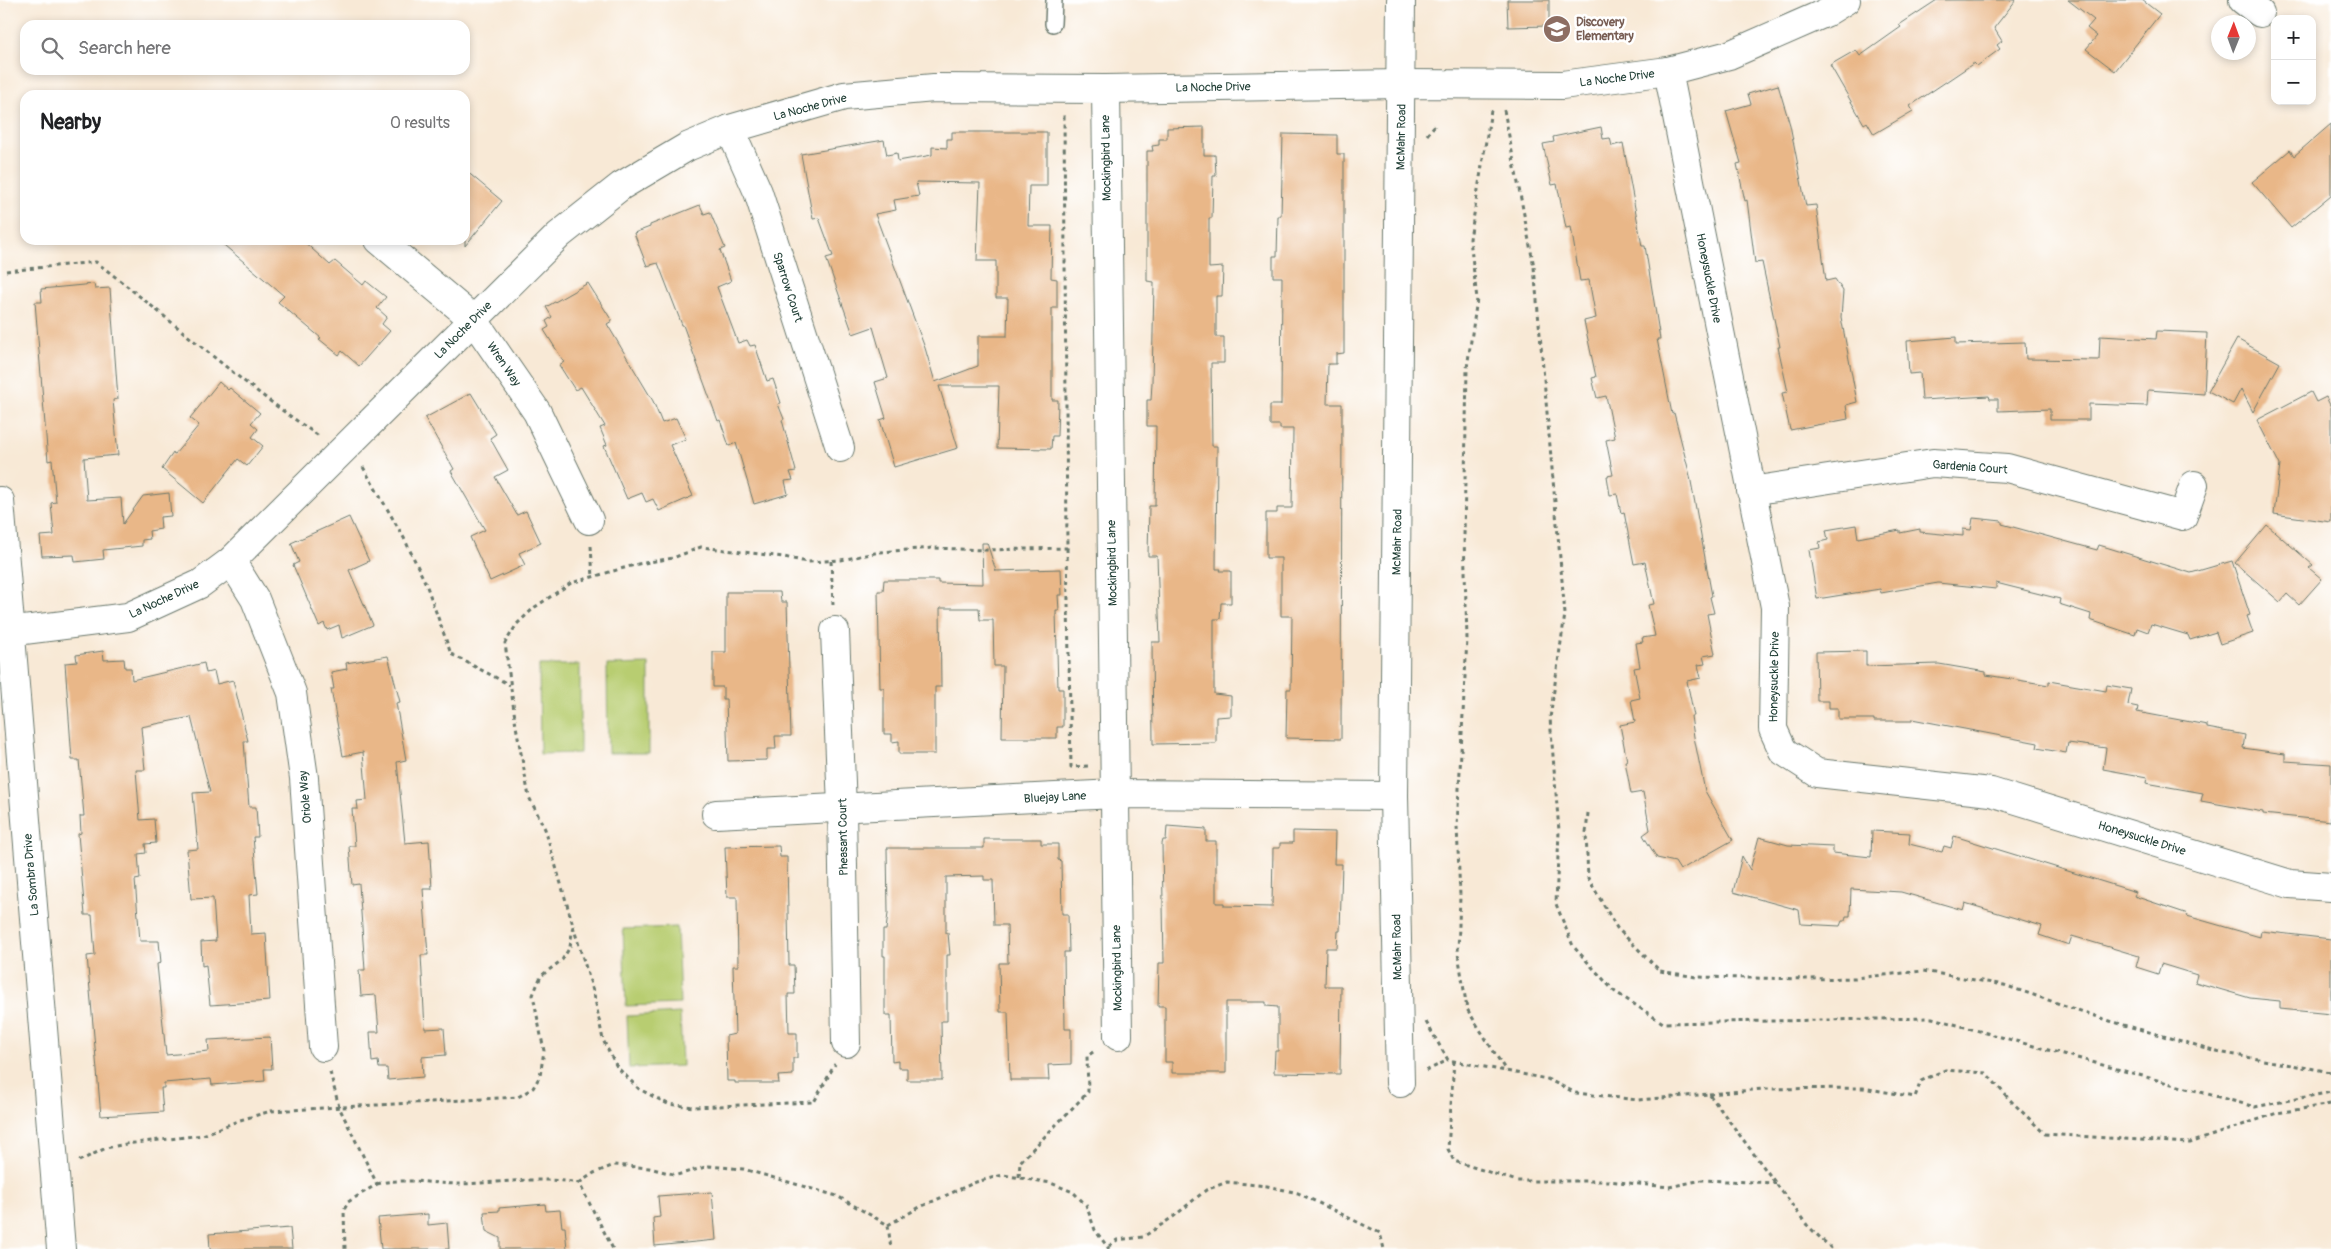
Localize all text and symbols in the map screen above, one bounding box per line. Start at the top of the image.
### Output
school or university icon: Discovery Elementary [1542,14,1572,44]
place label: Discovery Elementary [1576,15,1635,44]
north arrow [2211,15,2256,60]
map controls [2271,15,2316,105]
button: + [2271,15,2316,60]
search box [20,20,470,75]
icon: search [38,34,66,62]
text: Search here [78,36,171,60]
button: − [2271,60,2316,105]
street label: La Noche Drive [1579,66,1655,91]
street label: La Noche Drive [1175,79,1251,96]
street label: La Noche Drive [772,90,849,124]
street label: McMahr Road [1393,104,1410,170]
text: Nearby [40,109,101,136]
text: 0 results [390,113,450,133]
street label: Mockingbird Lane [1098,115,1115,201]
street label: Honeysuckle Drive [1692,232,1725,324]
street label: Sparrow Court [769,250,806,324]
street label: La Noche Drive [431,298,495,362]
street label: Wren Way [483,339,524,389]
street label: Gardenia Court [1932,457,2008,478]
street label: McMahr Road [1389,509,1406,575]
street label: Mockingbird Lane [1104,520,1121,606]
street label: La Noche Drive [127,577,202,622]
street label: Honeysuckle Drive [1766,631,1783,723]
street label: Oriole Way [296,770,315,824]
street label: Bluejay Lane [1023,788,1087,807]
street label: Pheasant Court [835,798,852,876]
street label: Honeysuckle Drive [2096,818,2188,859]
street label: La Sombra Drive [20,833,43,917]
street label: McMahr Road [1389,914,1406,980]
street label: Mockingbird Lane [1109,925,1126,1011]

